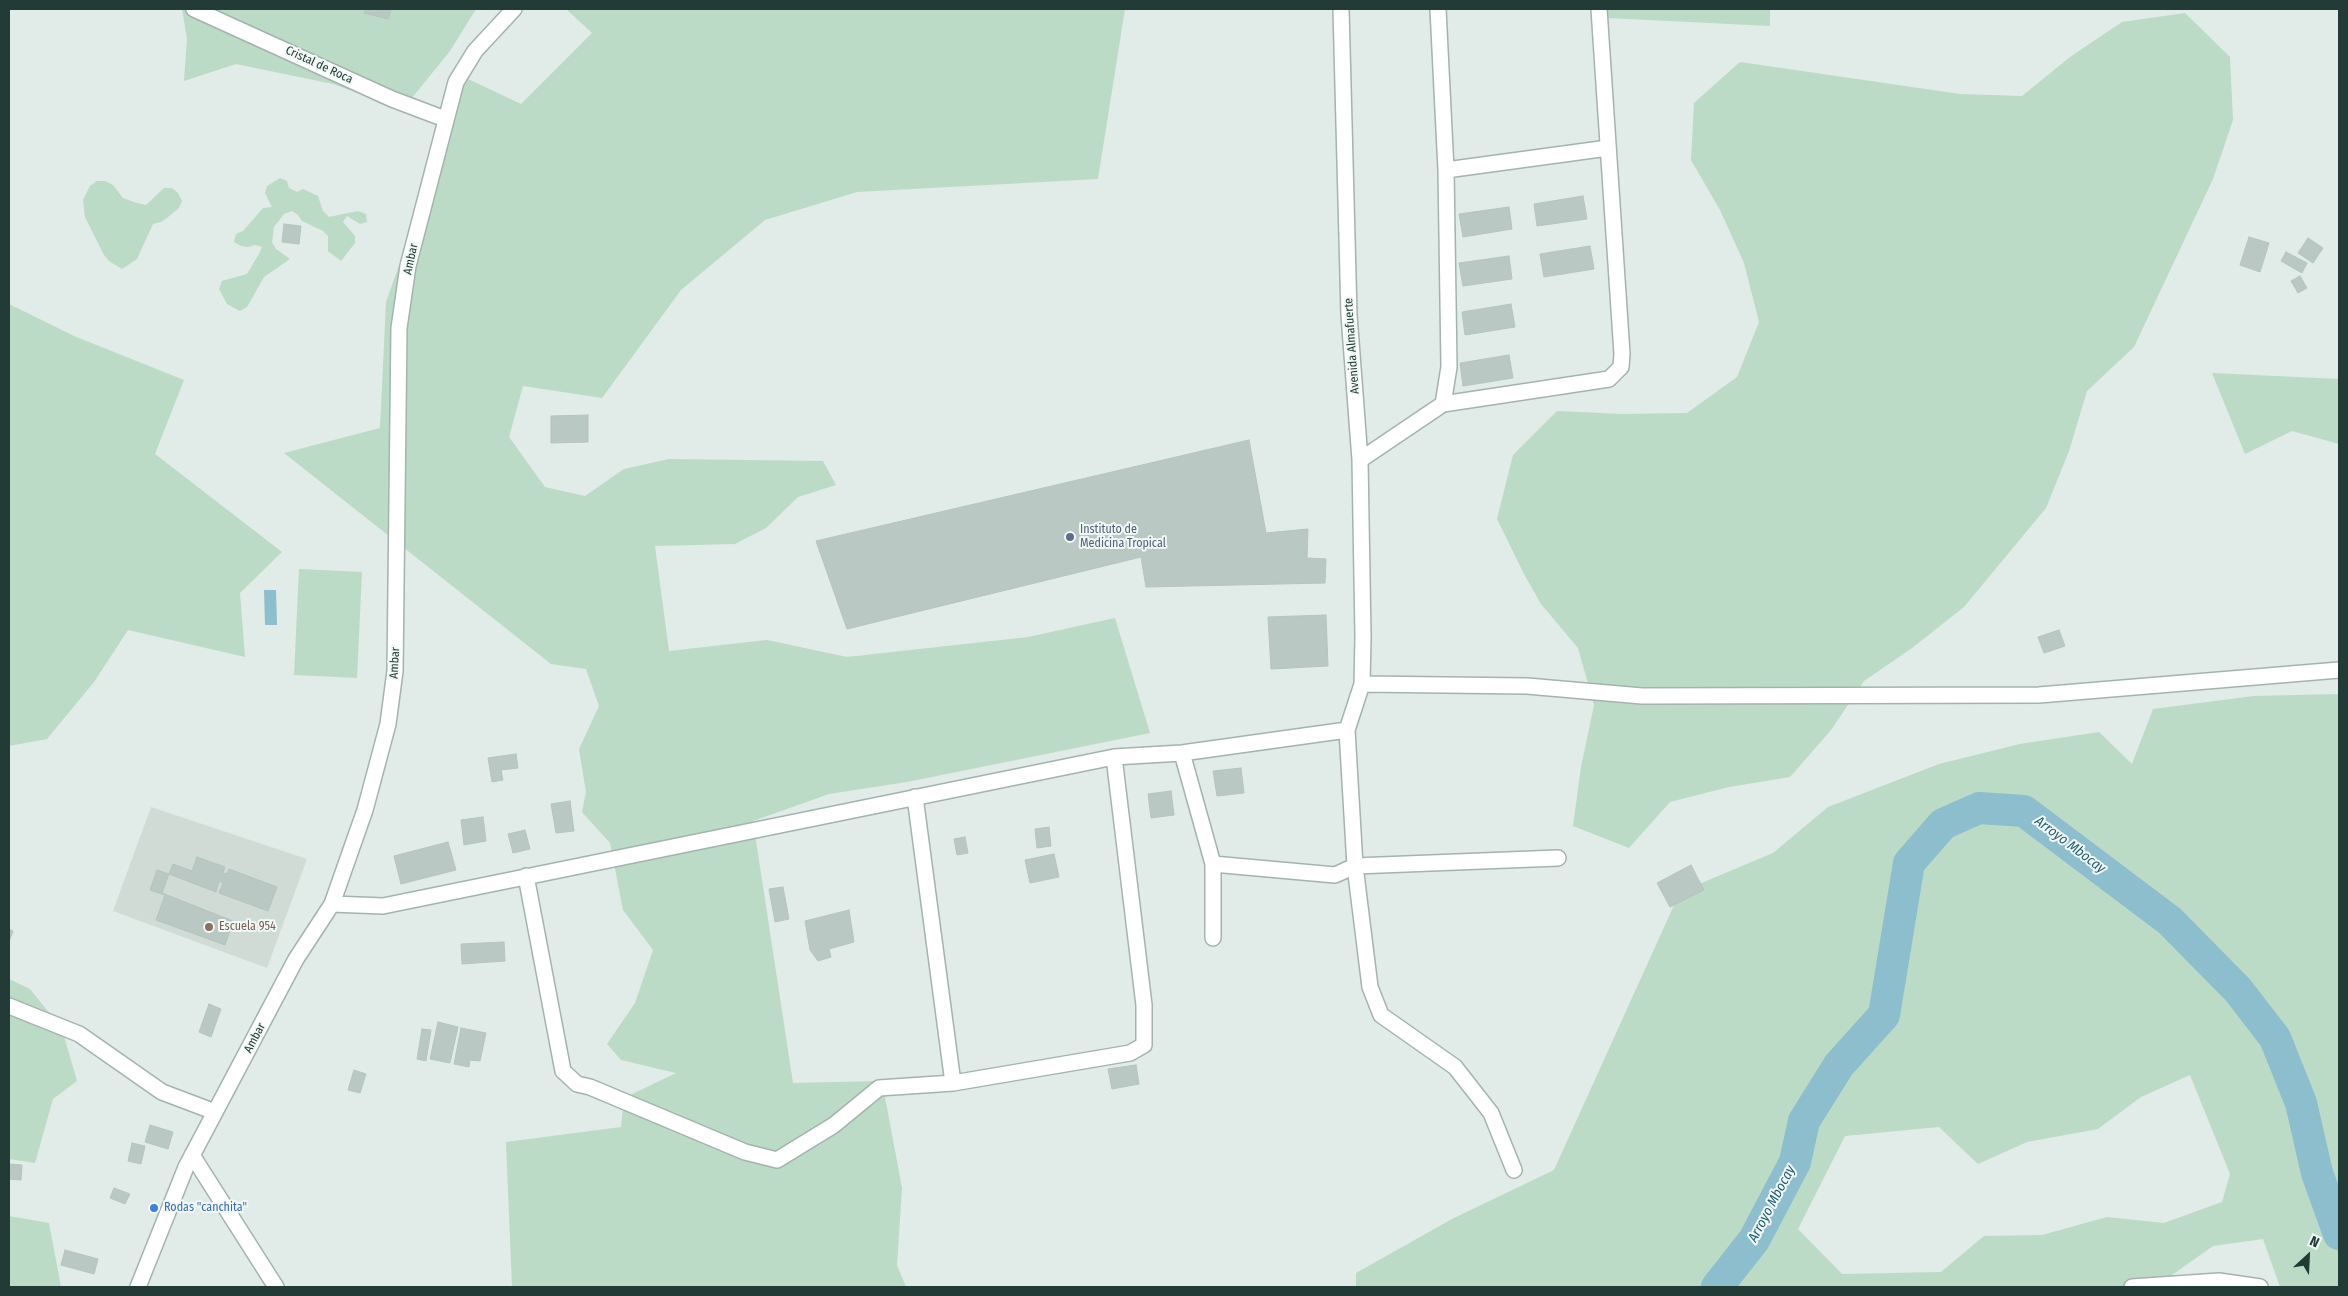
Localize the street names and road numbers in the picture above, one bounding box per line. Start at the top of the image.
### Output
street label: Cristal de Roca [283,43,355,87]
street label: Ambar [401,242,421,276]
street label: Avenida Almafuerte [1341,297,1363,395]
street label: Ambar [387,647,403,679]
street label: Ambar [241,1021,269,1055]

